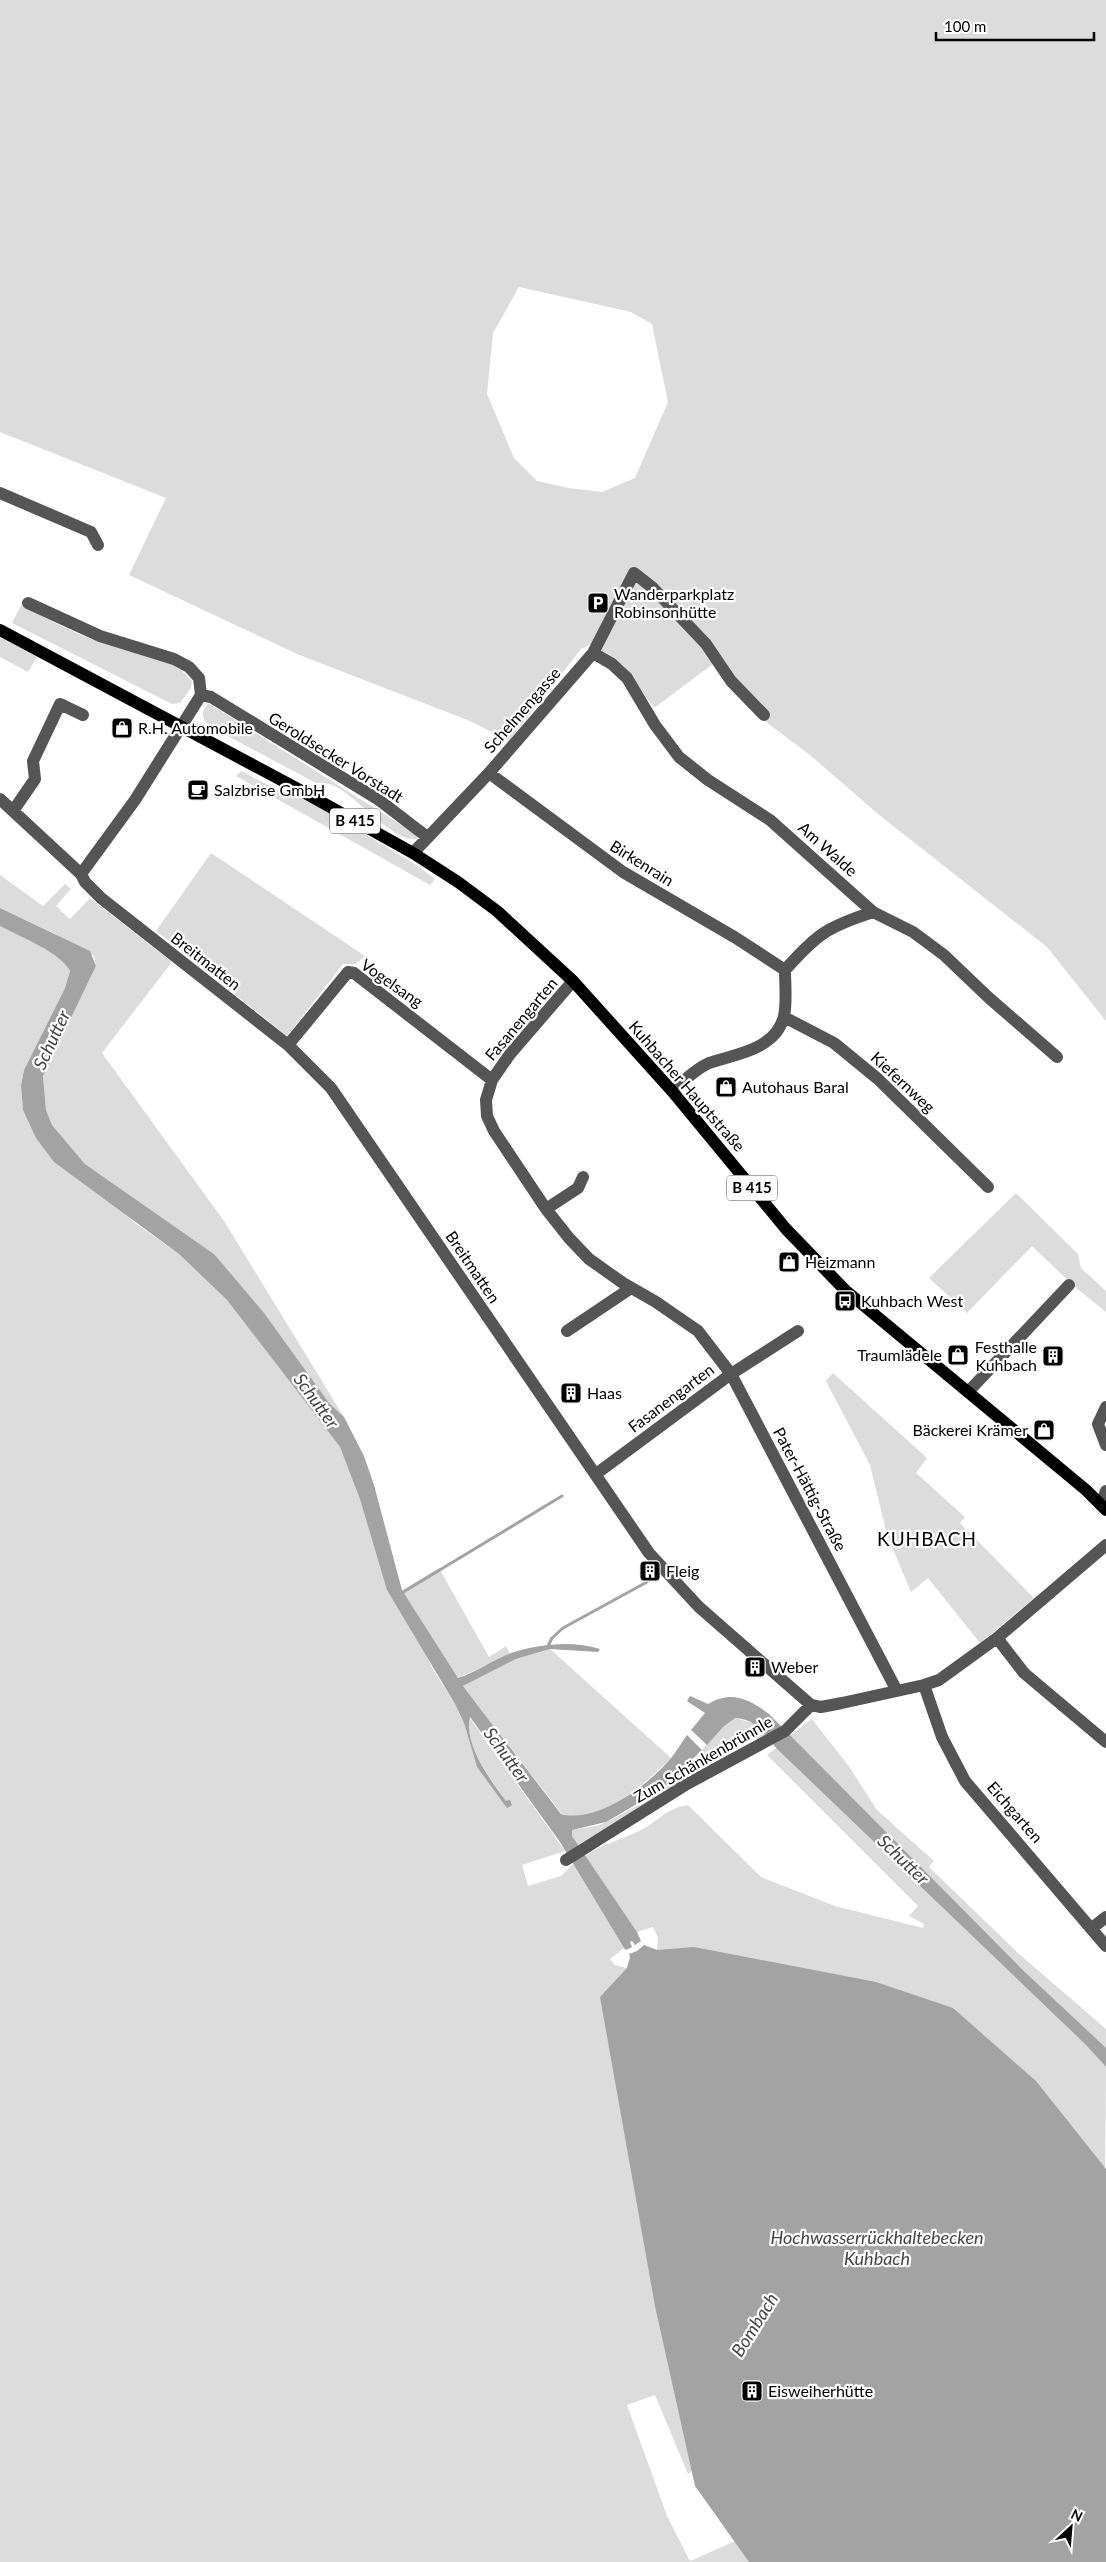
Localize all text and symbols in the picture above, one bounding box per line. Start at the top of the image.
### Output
scale bar [936,10,1094,42]
text: 100 m [944,17,986,35]
place label: Wanderparkplatz Robinsonhütte [614,584,734,621]
parking icon: Wanderparkplatz Robinsonhütte [586,591,610,615]
street label: Schelmengasse [480,663,564,756]
street label: Geroldsecker Vorstadt [265,707,407,806]
shop icon: R.H. Automobile [110,716,134,740]
place label: R.H. Automobile [138,718,253,737]
cafe icon: Salzbrise GmbH [186,778,210,802]
place label: Salzbrise GmbH [214,780,325,799]
road number: B 415 [330,808,380,834]
street label: Am Walde [795,817,862,880]
street label: Birkenrain [607,836,678,890]
street label: Breitmatten [168,928,245,994]
street label: Vogelsang [358,954,427,1011]
street label: Fasanengarten [480,973,561,1064]
water label: Schutter [28,1006,75,1073]
street label: Kuhbacher Hauptstraße [625,1016,749,1155]
street label: Kiefernweg [867,1047,939,1116]
shop icon: Autohaus Baral [714,1075,738,1099]
place label: Autohaus Baral [742,1077,849,1096]
road number: B 415 [727,1176,777,1200]
street label: Breitmatten [442,1227,504,1306]
shop icon: Heizmann [777,1250,801,1274]
place label: Heizmann [805,1252,875,1271]
bus stop icon: Kuhbach West [833,1289,857,1313]
place label: Kuhbach West [861,1291,963,1310]
place label: Festhalle Kuhbach [975,1337,1037,1374]
shop icon: Traumlädele [946,1343,970,1367]
building icon: Festhalle Kuhbach [1041,1344,1065,1368]
place label: Traumlädele [857,1345,942,1364]
street label: Fasanengarten [624,1359,717,1436]
water label: Schutter [289,1369,345,1433]
building icon: Haas [559,1381,583,1405]
place label: Haas [587,1383,622,1402]
shop icon: Bäckerei Krämer [1032,1418,1056,1442]
place label: Bäckerei Krämer [913,1420,1028,1439]
street label: Pater-Hättig-Straße [770,1424,851,1554]
district label: KUHBACH [877,1527,977,1550]
building icon: Fleig [638,1559,662,1583]
place label: Fleig [666,1561,699,1580]
building icon: Weber [743,1655,767,1679]
place label: Weber [771,1657,819,1676]
street label: Zum Schänkenbrünnle [630,1711,775,1806]
water label: Schutter [479,1723,535,1787]
street label: Eichgarten [984,1777,1047,1846]
water label: Schutter [874,1830,934,1890]
water label: Hochwasserrückhaltebecken Kuhbach [770,2226,984,2269]
water label: Bombach [726,2289,782,2360]
building icon: Eisweiherhütte [740,2379,764,2403]
place label: Eisweiherhütte [768,2381,873,2400]
north arrow [1046,2502,1096,2552]
text: N [1068,2505,1085,2525]

